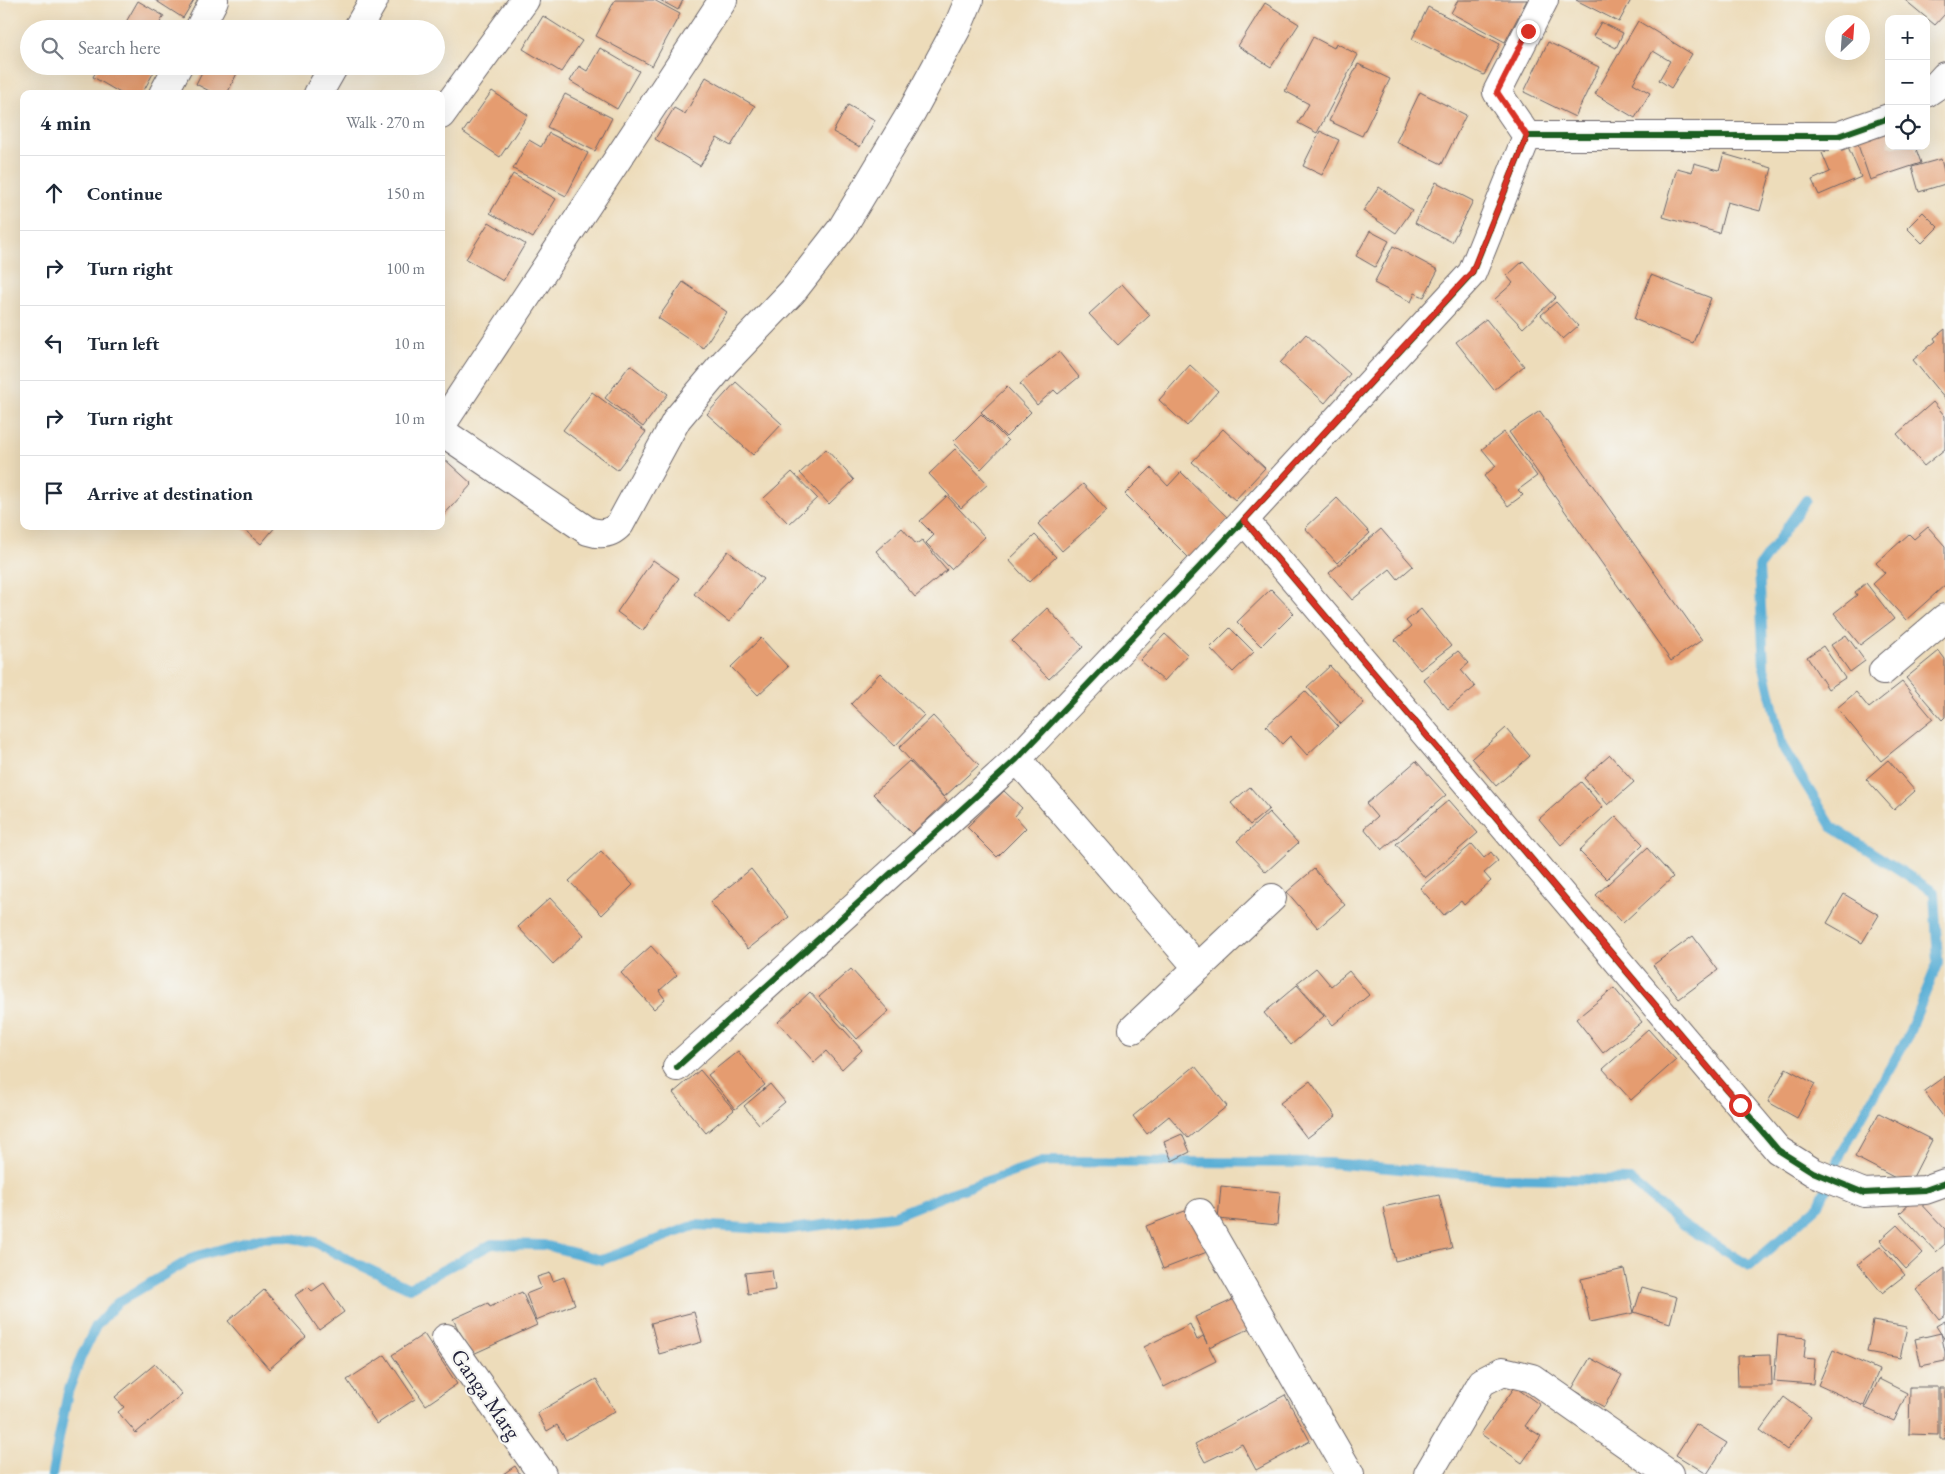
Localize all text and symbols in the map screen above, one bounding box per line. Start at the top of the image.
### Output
north arrow [1825,15,1870,60]
map controls [1885,15,1930,150]
button: + [1885,15,1930,60]
search box [20,20,445,75]
route end [1517,20,1540,43]
icon: search [38,34,66,62]
text: Search here [78,35,160,60]
button: − [1885,60,1930,105]
button: locate [1885,105,1930,150]
text: 4 min [40,109,91,136]
text: Walk · 270 m [346,112,425,133]
icon: ahead [40,179,68,207]
text: Continue [87,181,162,206]
text: 150 m [386,183,425,204]
icon: right [40,254,68,282]
text: Turn right [87,256,173,281]
text: 100 m [386,258,425,279]
icon: left [40,329,68,357]
text: Turn left [87,331,159,356]
text: 10 m [394,333,425,354]
icon: right [40,404,68,432]
text: Turn right [87,406,173,431]
text: 10 m [394,408,425,429]
icon: arrive [40,479,68,507]
text: Arrive at destination [87,481,253,506]
route start [1729,1094,1752,1117]
street label: Ganga Marg [444,1343,528,1445]

